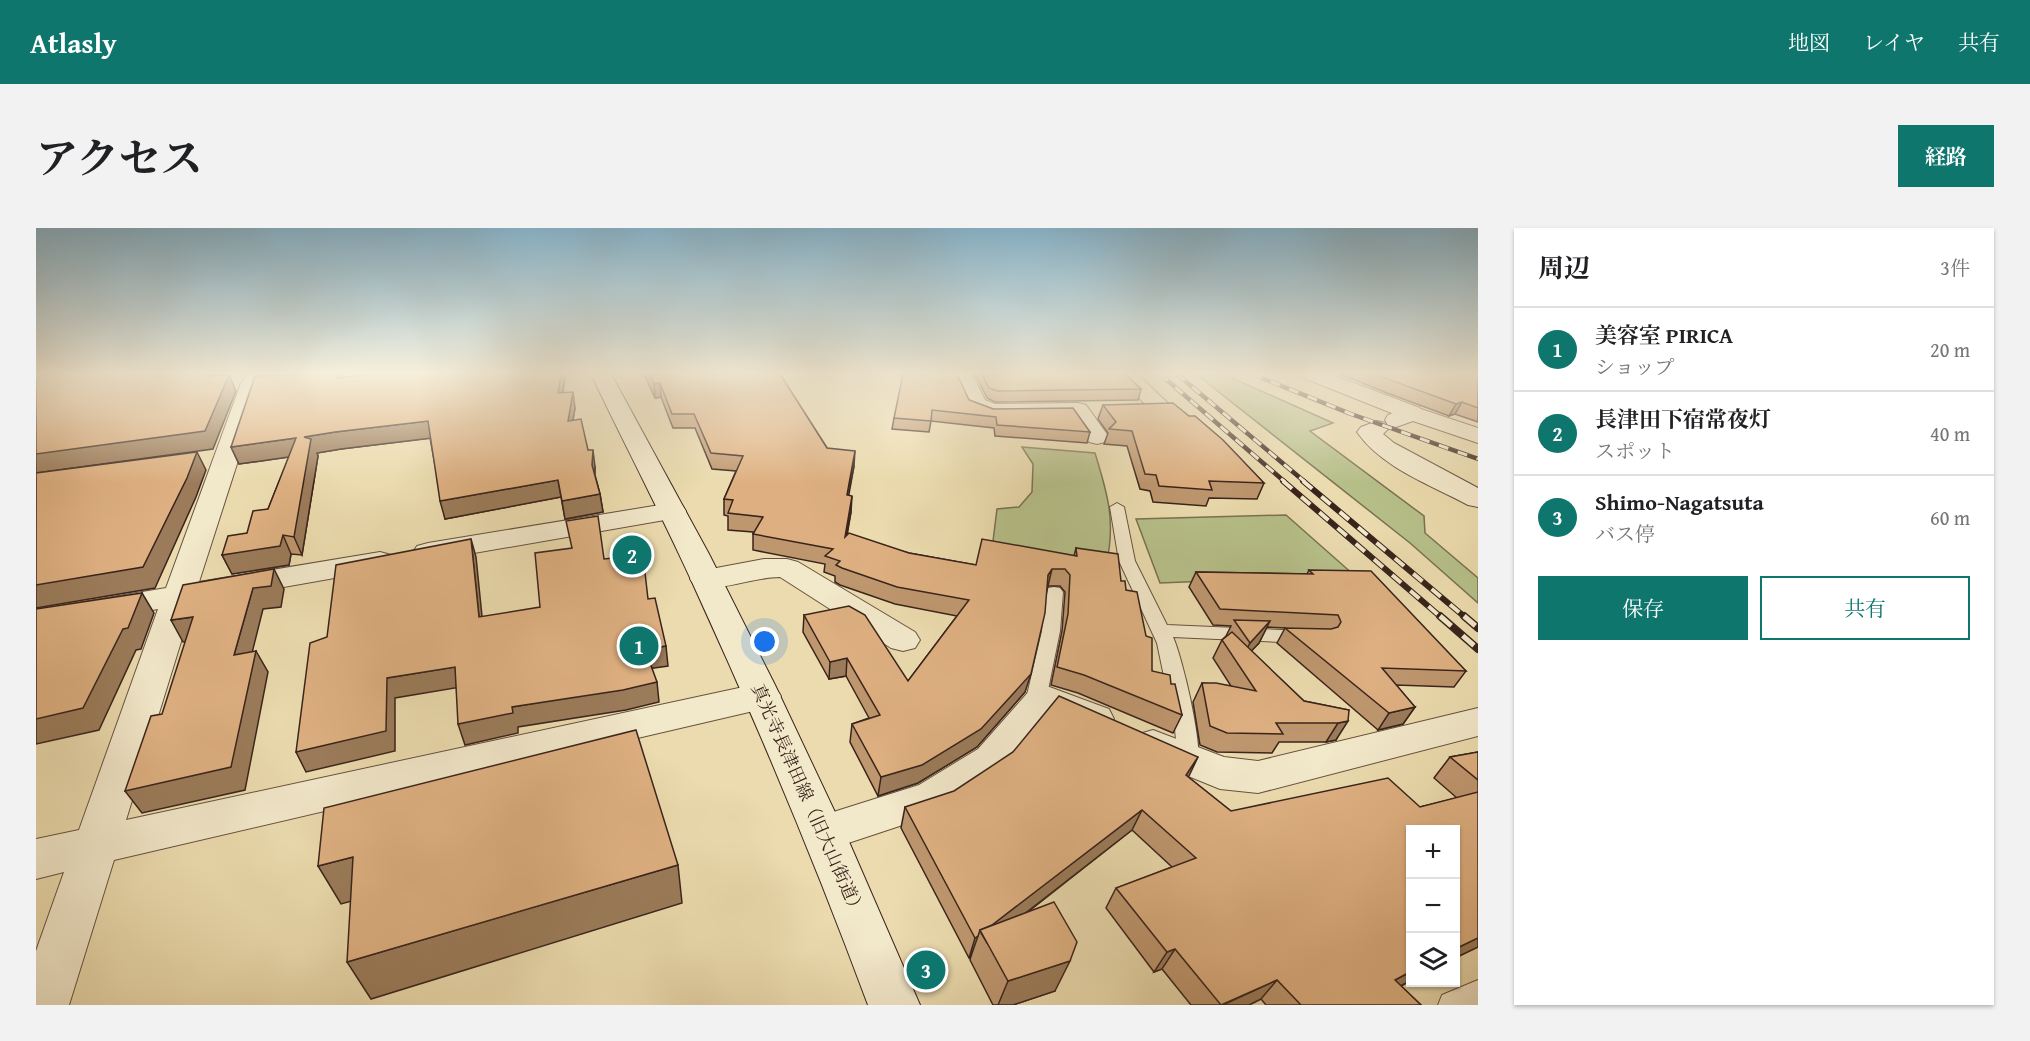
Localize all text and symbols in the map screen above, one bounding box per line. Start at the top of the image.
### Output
text: Atlasly [30,22,117,63]
text: 地図 [1788,27,1830,58]
text: レイヤ [1863,27,1925,58]
text: 共有 [1958,27,2000,58]
button: 経路 [1898,125,1994,187]
text: アクセス [36,127,203,188]
text: 周辺 [1538,248,1590,287]
text: 3件 [1940,253,1970,282]
text: 美容室 PIRICA [1595,319,1733,351]
text: 1 [1552,335,1563,364]
text: 20 m [1930,335,1970,364]
text: ショップ [1595,352,1675,381]
text: 長津田下宿常夜灯 [1595,403,1771,435]
text: 2 [1552,419,1563,448]
text: 40 m [1930,419,1970,448]
text: スポット [1595,436,1675,465]
text: Shimo-Nagatsuta [1595,486,1764,518]
text: 3 [1552,503,1563,532]
text: 60 m [1930,503,1970,532]
text: バス停 [1595,519,1655,548]
pin: 2 [612,532,652,578]
button: 保存 [1538,576,1748,640]
button: 共有 [1760,576,1970,640]
pin: 1 [620,624,658,668]
your location [750,627,779,656]
street label: 真光寺長津田線（旧大山街道） [745,679,872,920]
map controls [1406,825,1460,987]
button: + [1406,825,1460,879]
button: − [1406,879,1460,933]
button: layers [1406,933,1460,987]
pin: 3 [906,948,946,992]

